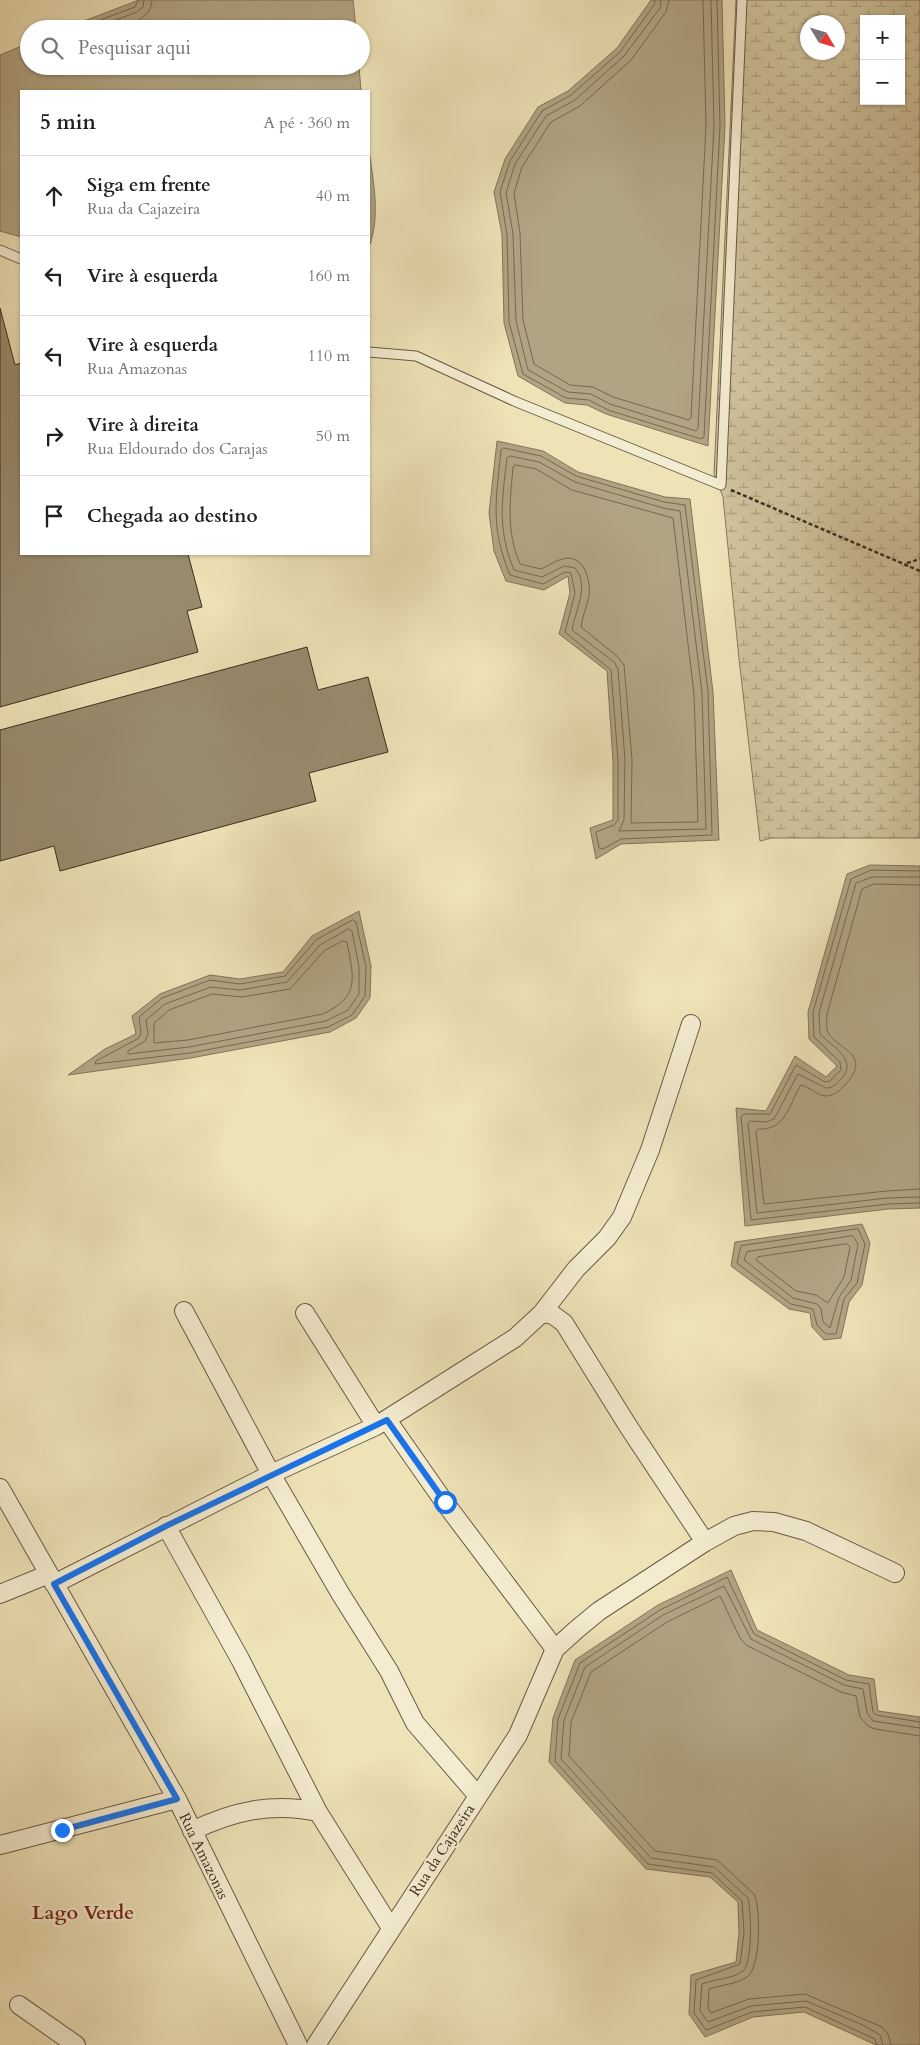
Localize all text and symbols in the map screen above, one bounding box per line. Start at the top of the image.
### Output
north arrow [800,15,845,60]
map controls [860,15,905,105]
button: + [860,15,905,60]
search box [20,20,370,75]
icon: search [38,34,66,62]
text: Pesquisar aqui [78,35,191,61]
button: − [860,60,905,105]
text: 5 min [40,108,96,137]
text: A pé · 360 m [263,112,350,134]
text: Siga em frente [87,172,211,198]
icon: ahead [40,182,68,210]
text: 40 m [316,185,350,207]
text: Rua da Cajazeira [87,198,200,220]
icon: left [40,262,68,290]
text: Vire à esquerda [87,263,218,289]
text: 160 m [308,265,350,287]
text: Vire à esquerda [87,332,218,358]
icon: left [40,342,68,370]
text: 110 m [308,345,350,367]
text: Rua Amazonas [87,358,187,380]
text: Vire à direita [87,412,199,438]
icon: right [40,422,68,450]
text: 50 m [316,425,350,447]
text: Rua Eldourado dos Carajas [87,438,268,460]
icon: arrive [40,502,68,530]
text: Chegada ao destino [87,503,258,529]
route start [434,1491,457,1514]
street label: Rua da Cajazeira [405,1800,480,1900]
street label: Rua Amazonas [174,1809,234,1903]
route end [51,1819,74,1842]
district label: Lago Verde [32,1899,134,1926]

